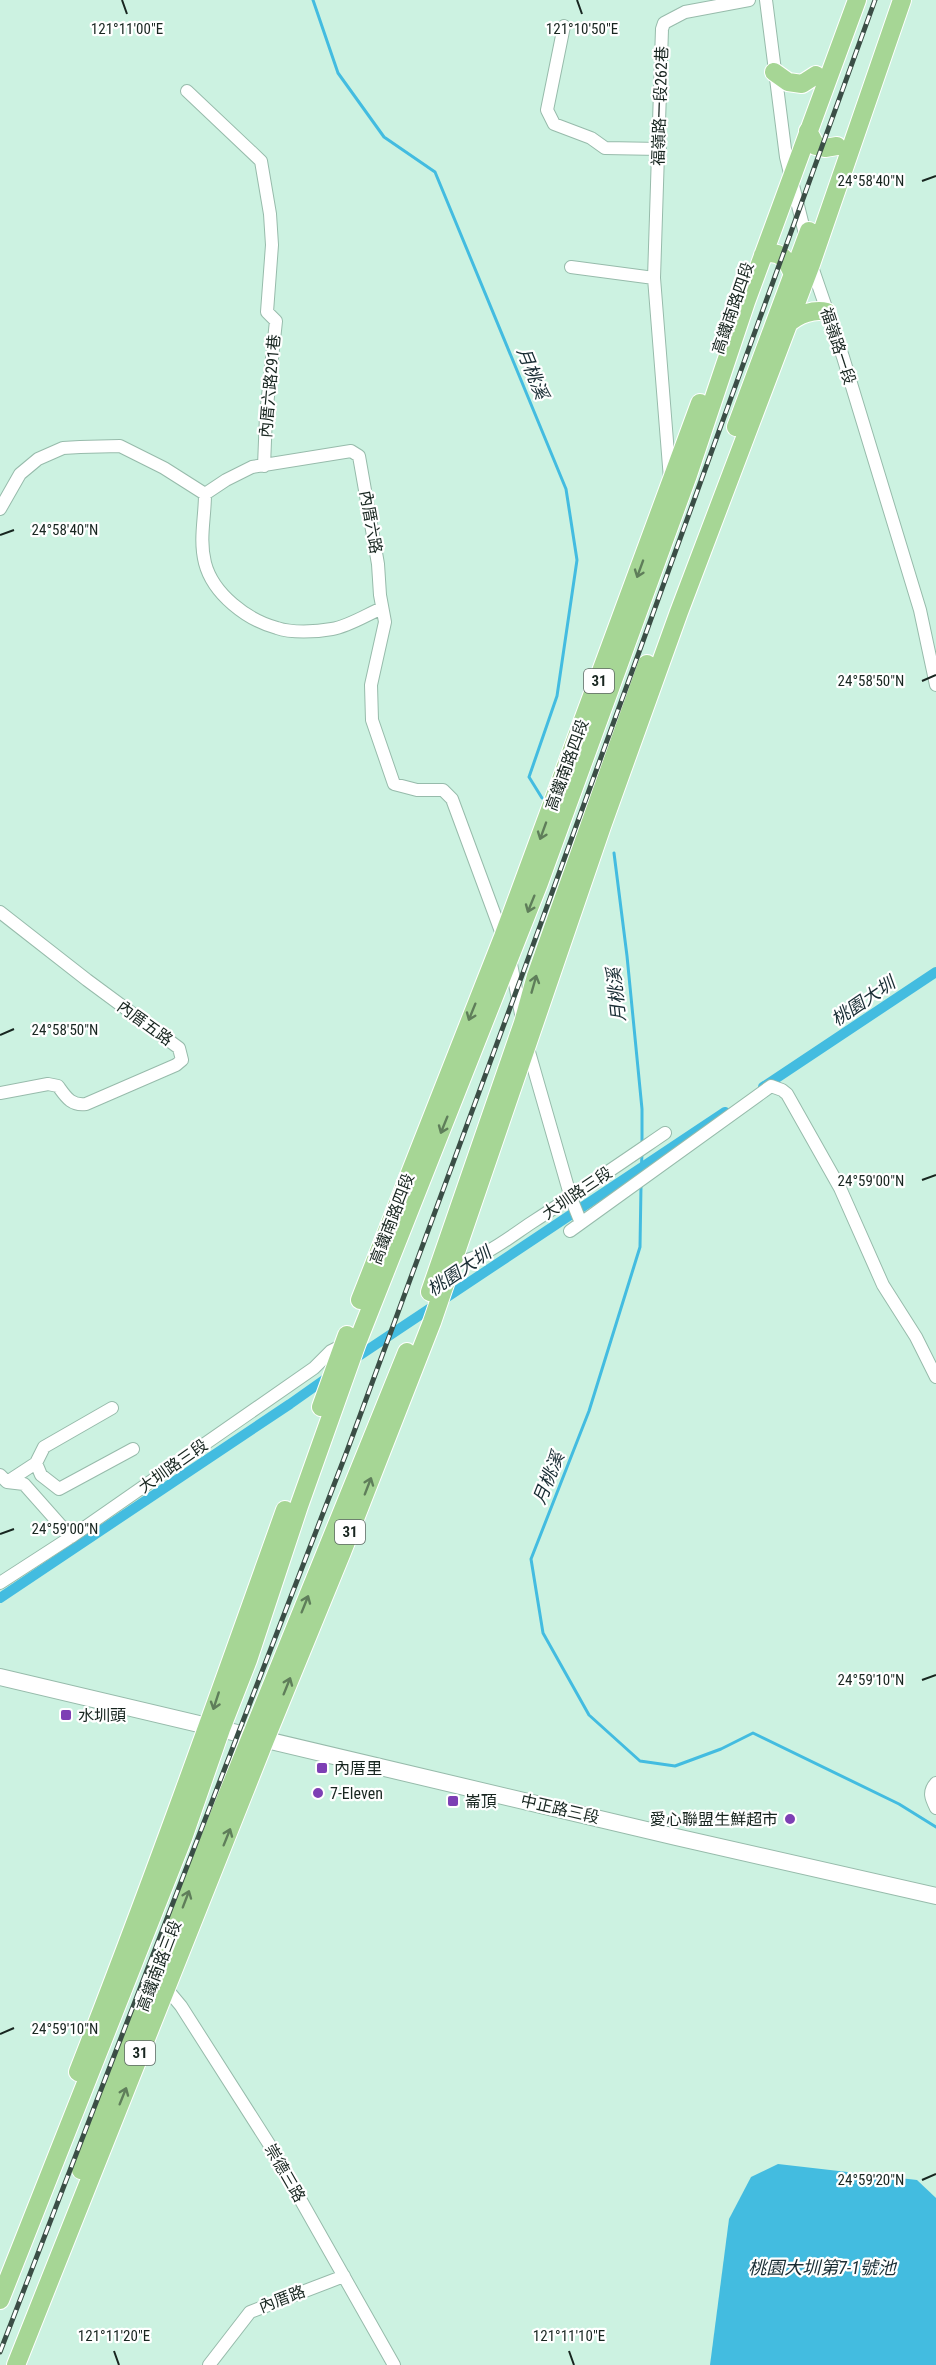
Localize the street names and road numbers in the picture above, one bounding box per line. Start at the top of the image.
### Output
street label: 福嶺路一段262巷 [648,46,672,166]
street label: 高鐵南路四段 [708,260,758,356]
street label: 福嶺路一段 [817,305,859,387]
street label: 內厝六路291巷 [256,334,284,438]
street label: 內厝六路 [356,489,386,555]
road number: 31 [584,669,614,693]
street label: 高鐵南路四段 [542,717,592,813]
street label: 內厝五路 [114,997,176,1049]
street label: 大圳路三段 [539,1163,615,1223]
street label: 高鐵南路四段 [366,1171,418,1267]
street label: 大圳路三段 [135,1435,211,1497]
road number: 31 [335,1520,365,1544]
street label: 中正路三段 [519,1791,601,1827]
street label: 高鐵南路三段 [133,1918,185,2014]
road number: 31 [125,2041,155,2065]
street label: 崇德三路 [261,2141,309,2205]
street label: 內厝路 [256,2282,308,2316]

